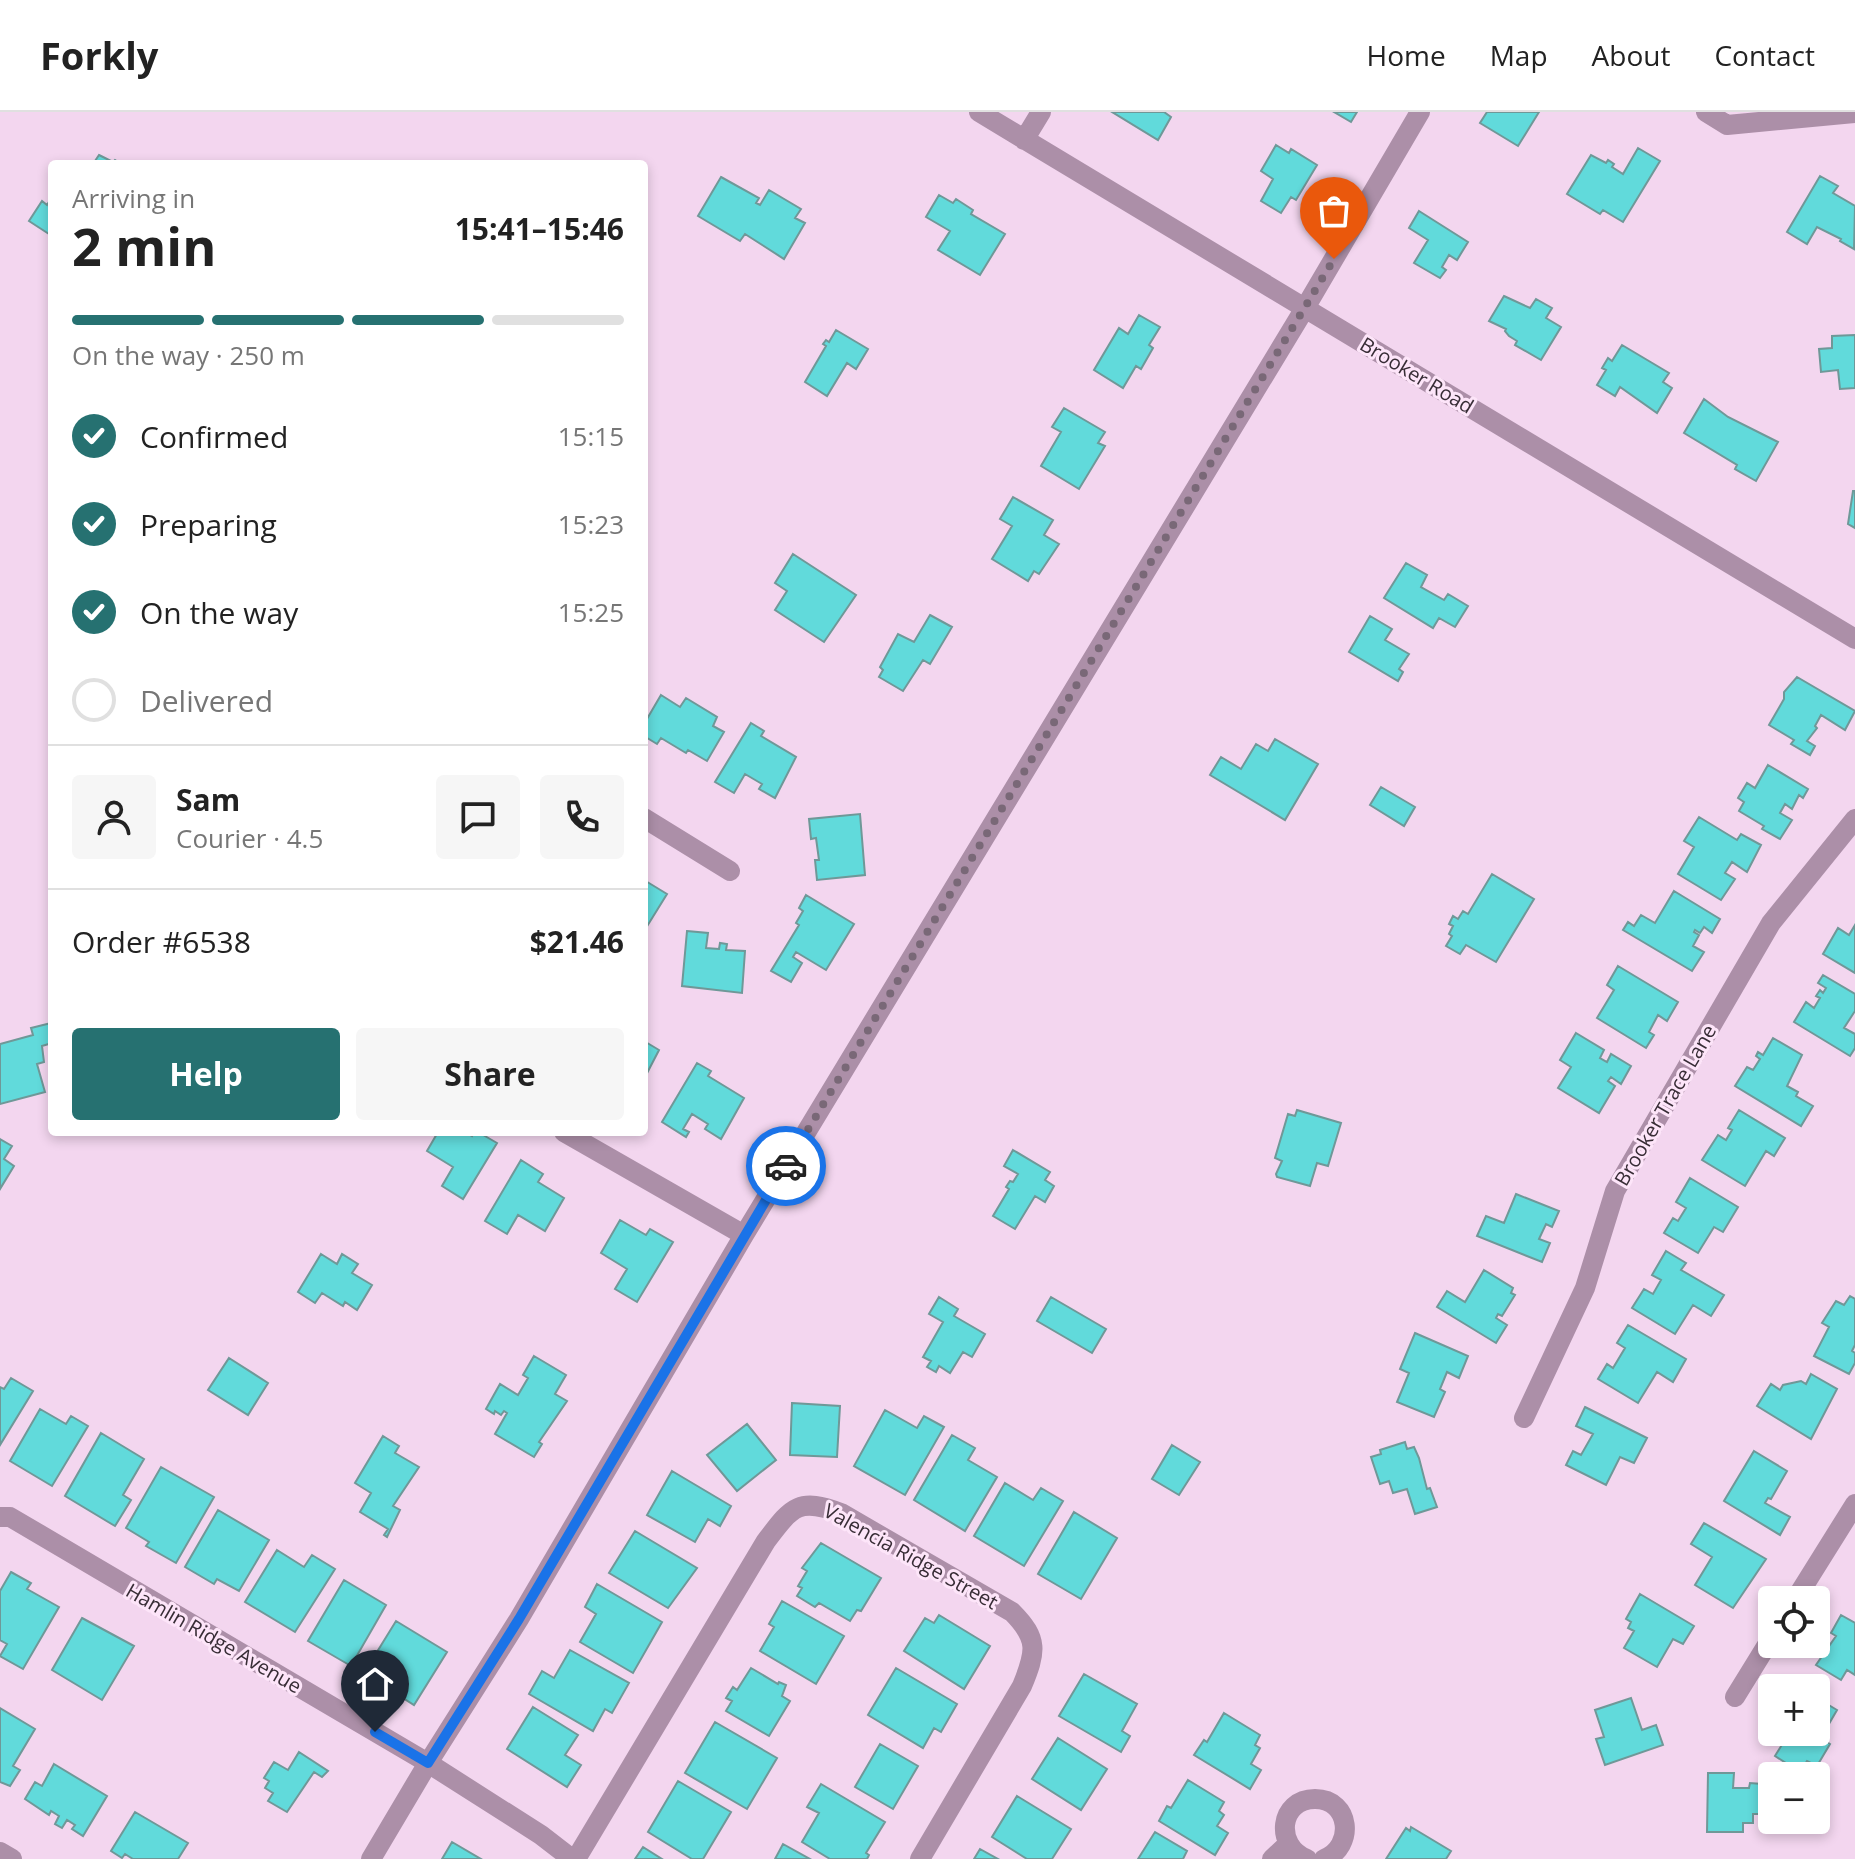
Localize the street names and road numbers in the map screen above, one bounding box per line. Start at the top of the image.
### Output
street label: Brooker Road [1355,330,1479,420]
street label: Brooker Trace Lane [1608,1020,1722,1190]
street label: Valencia Ridge Street [819,1497,1003,1615]
street label: Hamlin Ridge Avenue [121,1577,307,1699]

